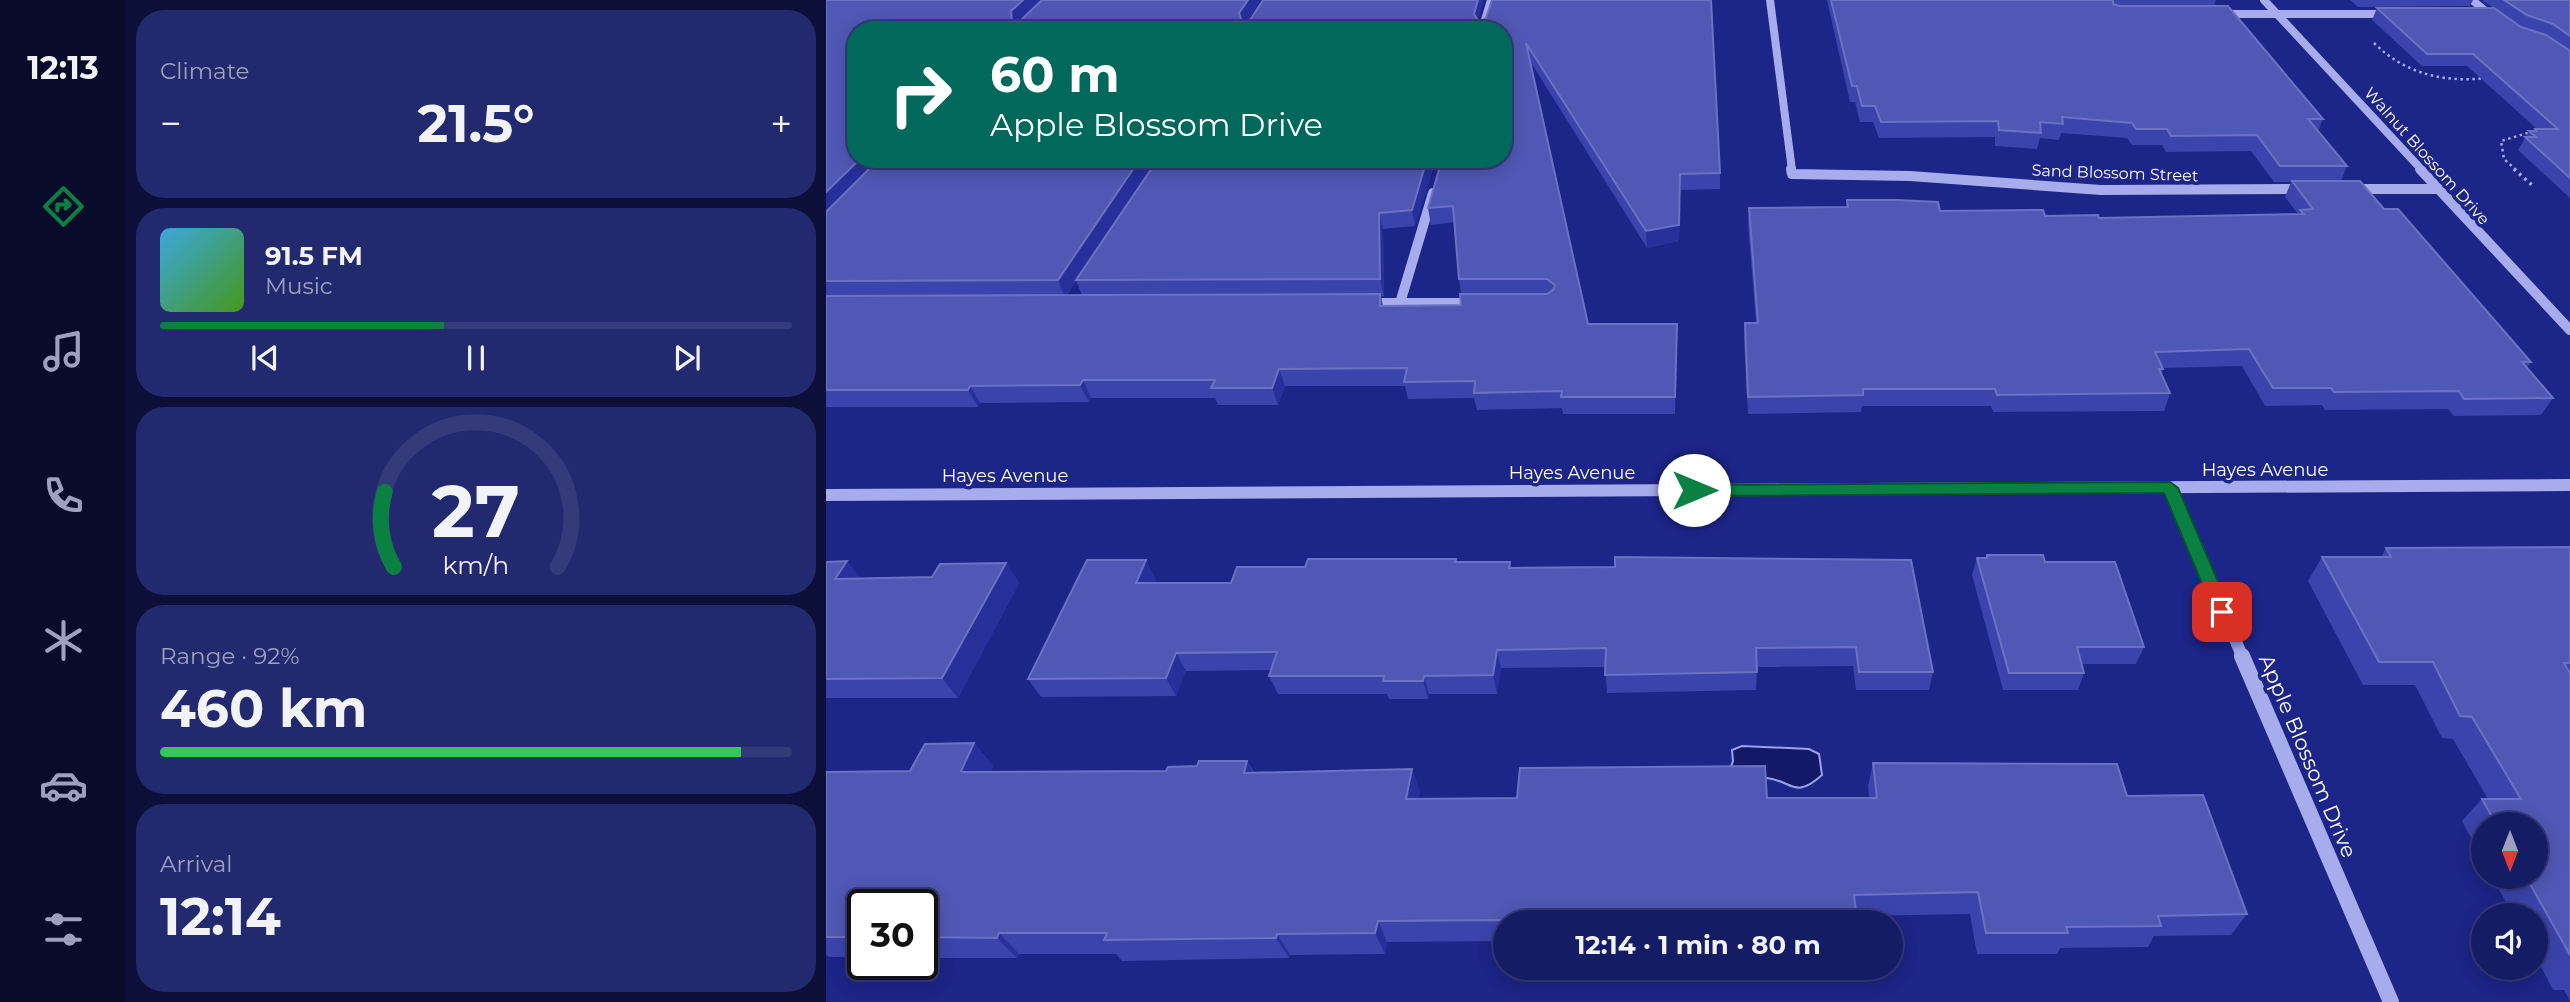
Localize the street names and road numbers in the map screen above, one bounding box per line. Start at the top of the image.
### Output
street label: Walnut Blossom Drive [2360,83,2494,229]
street label: Sand Blossom Street [2031,161,2199,185]
street label: Hayes Avenue [2202,459,2328,481]
street label: Hayes Avenue [1509,462,1635,484]
street label: Hayes Avenue [942,465,1068,487]
street label: Apple Blossom Drive [2254,651,2362,861]

